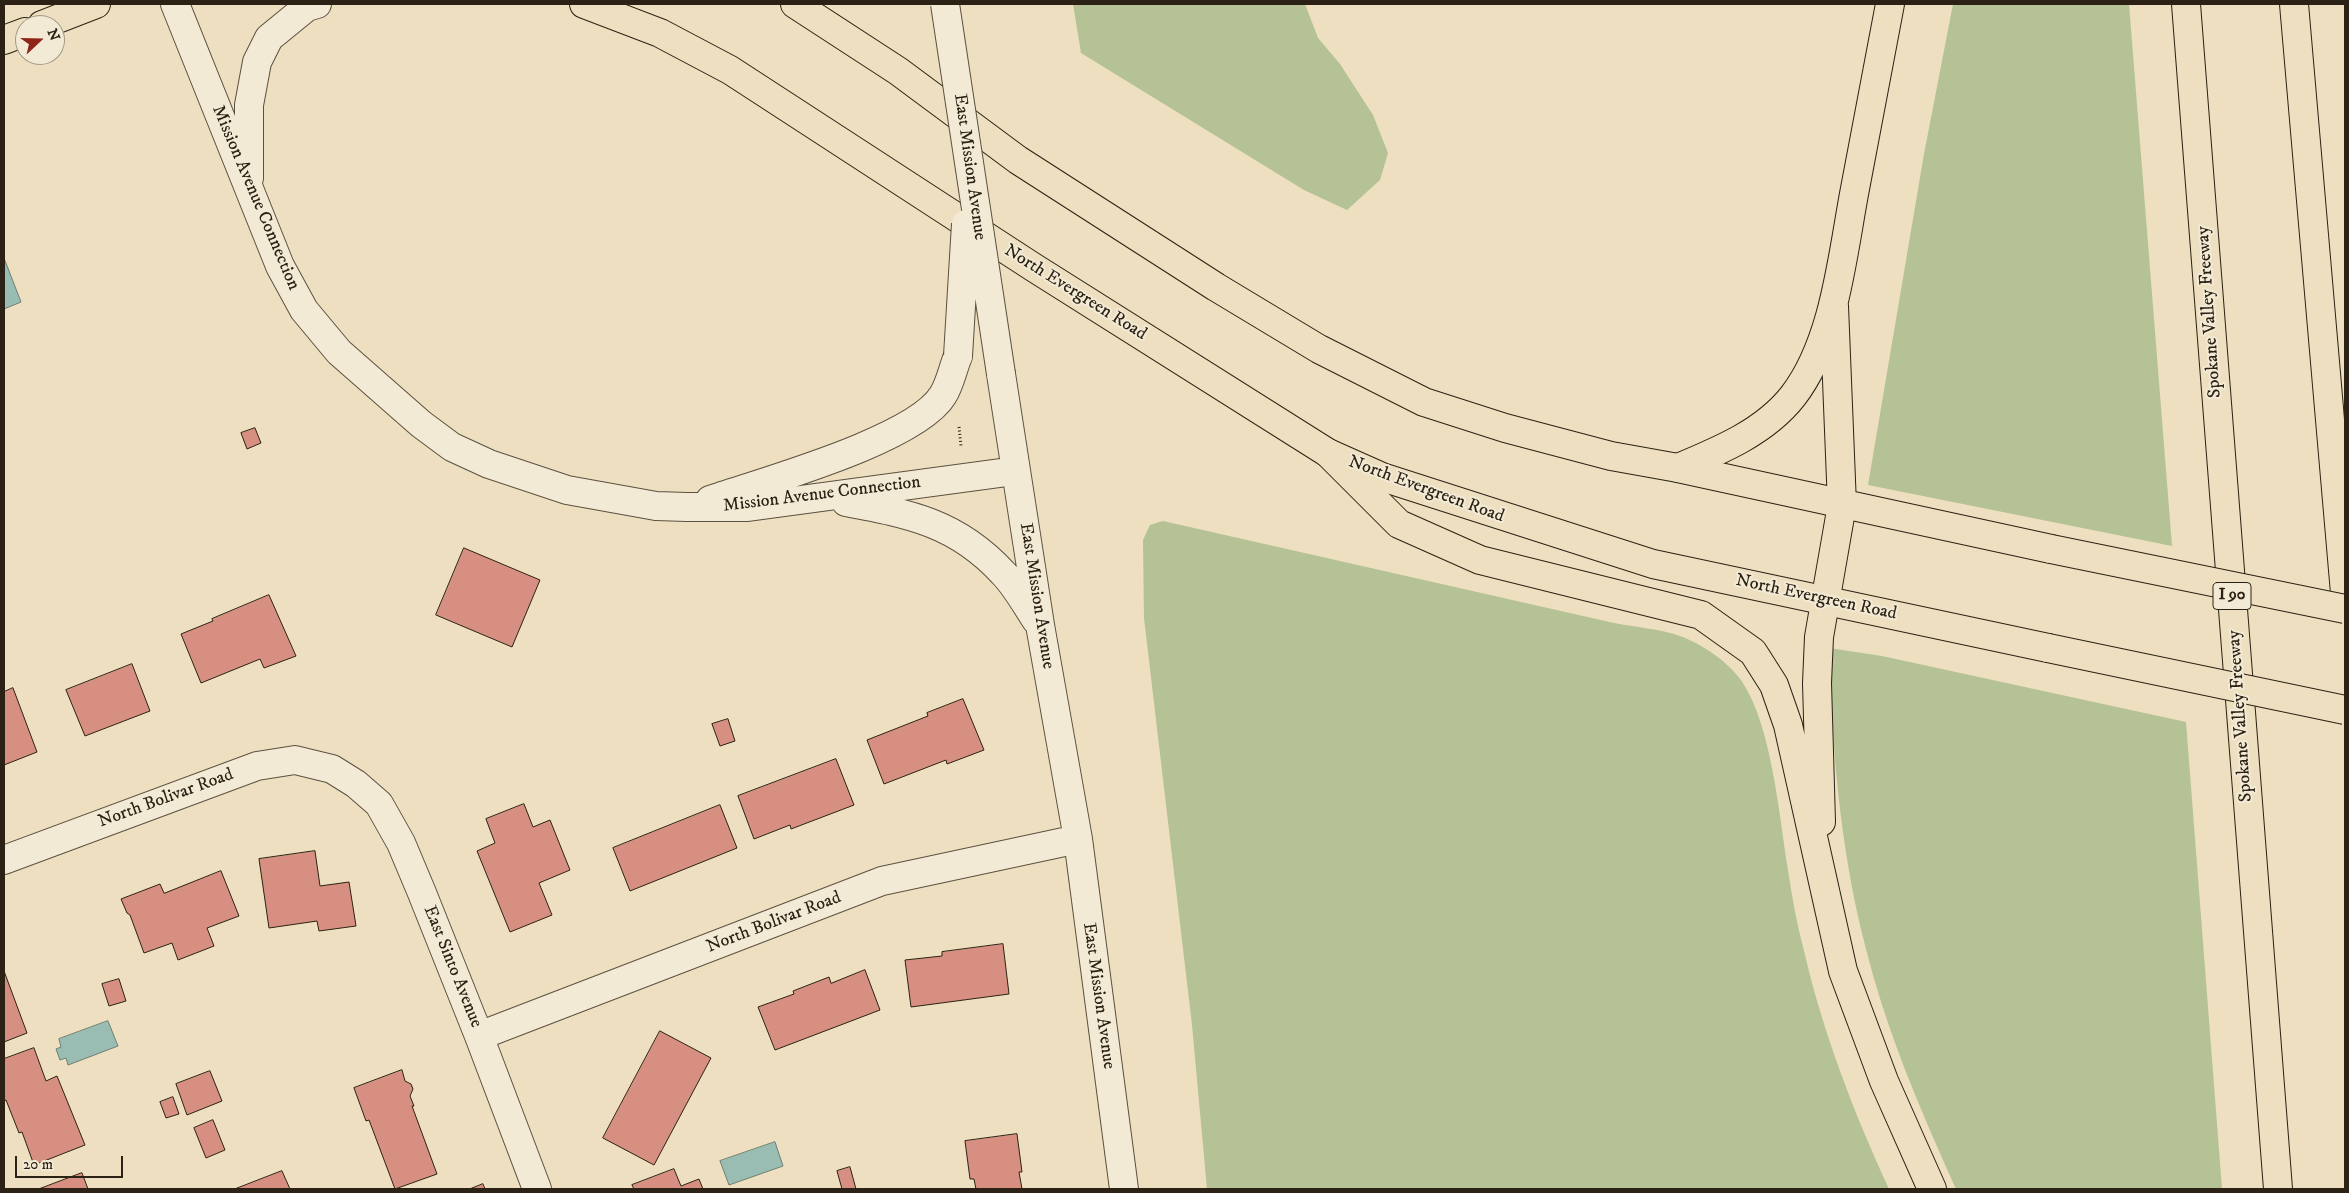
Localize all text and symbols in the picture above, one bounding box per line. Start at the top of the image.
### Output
north arrow [15,15,65,65]
text: N [43,26,64,44]
street label: East Mission Avenue [948,92,990,242]
street label: Mission Avenue Connection [206,102,304,294]
street label: Spokane Valley Freeway [2193,225,2227,399]
street label: North Evergreen Road [1000,240,1150,346]
street label: North Evergreen Road [1345,452,1507,528]
street label: Mission Avenue Connection [722,472,922,518]
street label: East Mission Avenue [1014,521,1058,671]
street label: North Evergreen Road [1733,570,1899,626]
road number: I 90 [2213,582,2251,610]
street label: Spokane Valley Freeway [2224,629,2258,803]
street label: North Bolivar Road [95,765,237,833]
street label: North Bolivar Road [704,887,844,959]
street label: East Sinto Avenue [418,903,486,1031]
street label: East Mission Avenue [1077,921,1119,1071]
scale bar [18,1146,125,1178]
text: 20 m [23,1155,53,1174]

